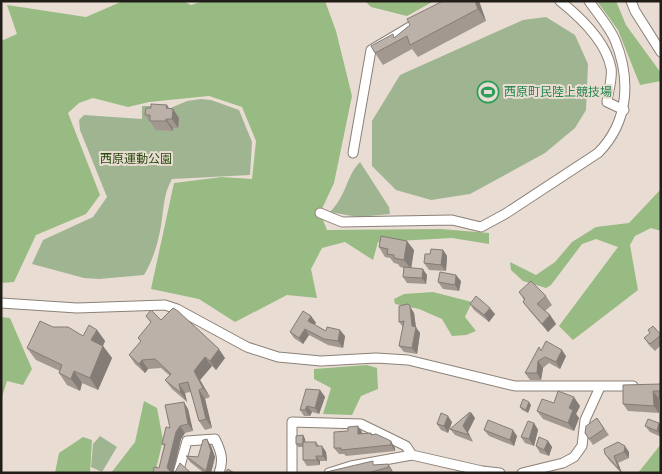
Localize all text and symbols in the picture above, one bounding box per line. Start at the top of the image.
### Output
sports icon: 西原町民陸上競技場 [476,80,500,104]
place label: 西原町民陸上競技場 [504,84,612,100]
park label: 西原運動公園 [100,151,172,167]

